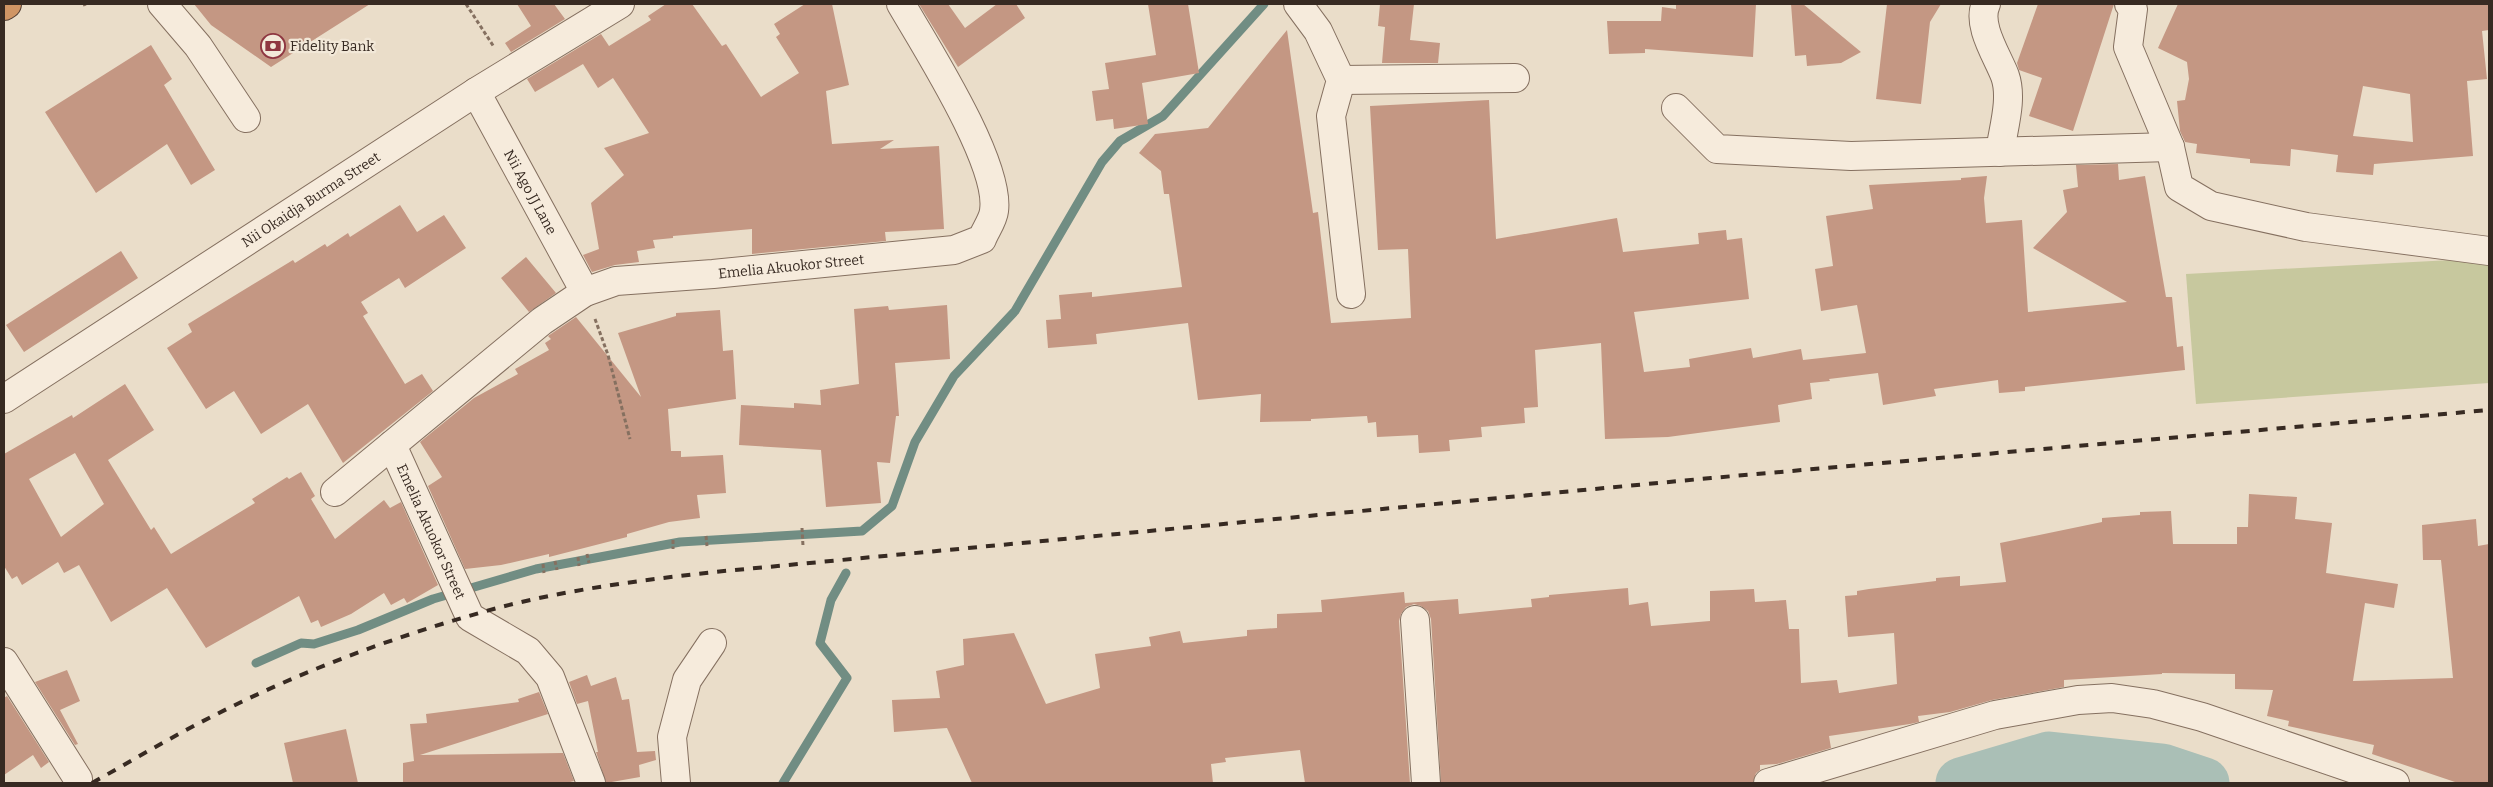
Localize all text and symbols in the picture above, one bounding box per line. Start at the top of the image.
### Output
bank icon: Fidelity Bank [260,33,286,59]
place label: Fidelity Bank [290,38,374,55]
street label: Nii Ago JJ Lane [501,147,561,238]
street label: Nii Okaidja Burma Street [238,148,383,251]
street label: Emelia Akuokor Street [717,251,865,282]
street label: Emelia Akuokor Street [393,461,469,602]

